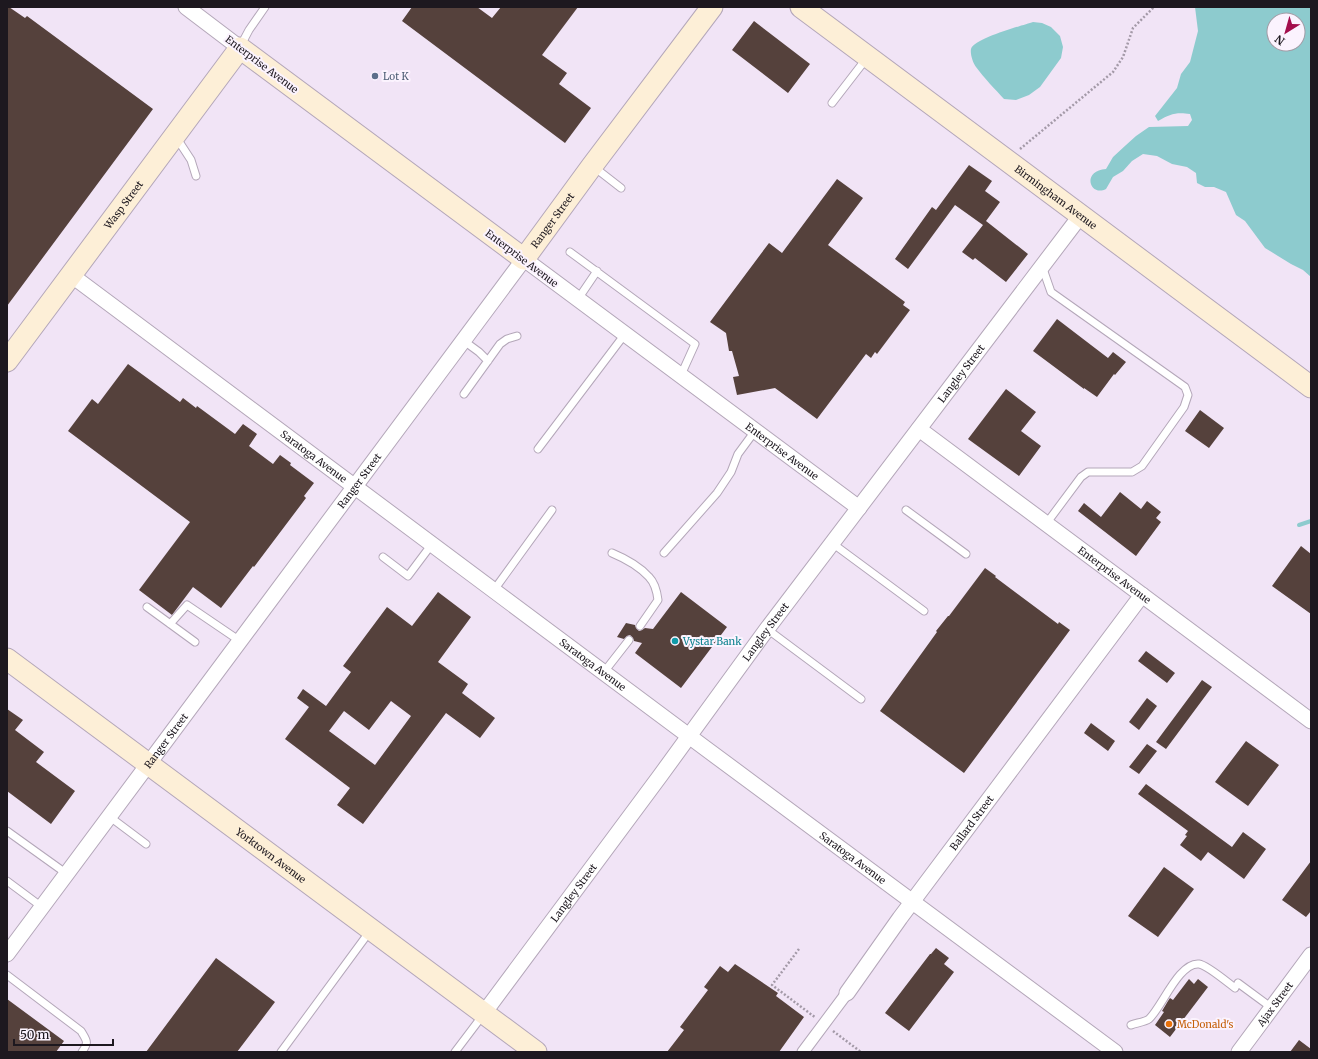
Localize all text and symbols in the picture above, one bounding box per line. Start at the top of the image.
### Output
north arrow [1266,12,1306,52]
text: N [1272,32,1288,48]
street label: Enterprise Avenue [223,33,301,96]
place label: Lot K [383,70,409,83]
marker: Lot K [370,71,380,81]
street label: Birmingham Avenue [1012,162,1099,232]
street label: Wasp Street [101,178,146,232]
street label: Ranger Street [528,190,577,251]
street label: Enterprise Avenue [483,227,561,290]
street label: Langley Street [935,342,988,405]
street label: Enterprise Avenue [743,420,821,483]
street label: Saratoga Avenue [278,428,349,486]
street label: Ranger Street [335,451,384,511]
street label: Enterprise Avenue [1075,544,1154,607]
street label: Langley Street [740,600,792,664]
place label: Vystar Bank [682,635,742,648]
street label: Saratoga Avenue [557,636,628,694]
marker: Vystar Bank [670,636,680,646]
street label: Ranger Street [141,711,191,771]
street label: Ballard Street [947,793,997,853]
street label: Yorktown Avenue [232,825,309,886]
street label: Saratoga Avenue [817,829,888,887]
street label: Langley Street [548,861,600,925]
street label: Ajax Street [1254,979,1296,1030]
place label: McDonald's [1177,1018,1234,1031]
marker: McDonald's [1164,1019,1174,1029]
scale bar [14,1021,113,1047]
text: 50 m [20,1027,49,1042]

